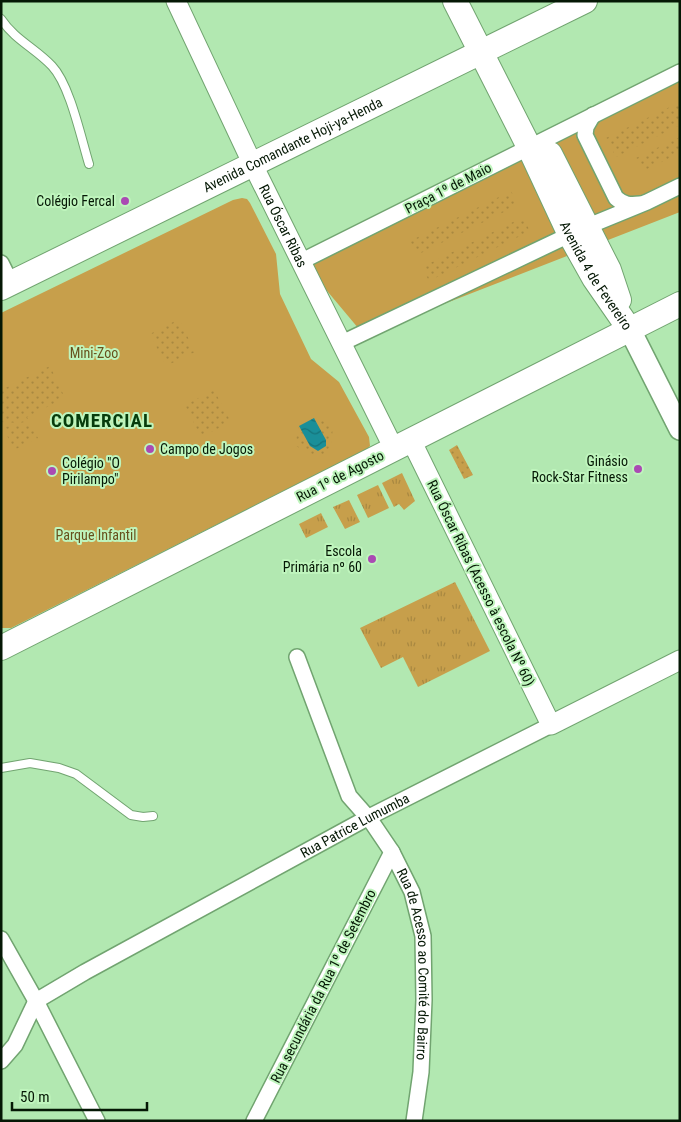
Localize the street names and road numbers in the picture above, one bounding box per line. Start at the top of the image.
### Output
street label: Avenida Comandante Hoji-ya-Henda [200,94,385,195]
street label: Praça 1º de Maio [402,159,494,217]
street label: Rua Óscar Ribas [256,182,310,270]
street label: Avenida 4 de Fevereiro [557,219,635,333]
street label: Rua 1º de Agosto [294,447,386,505]
street label: Rua Óscar Ribas (Acesso à escola Nº 60) [423,477,539,689]
street label: Rua Patrice Lumumba [298,790,412,861]
street label: Rua de Acesso ao Comité do Bairro [394,866,432,1060]
street label: Rua secundária da Rua 1º de Setembro [267,887,379,1085]

